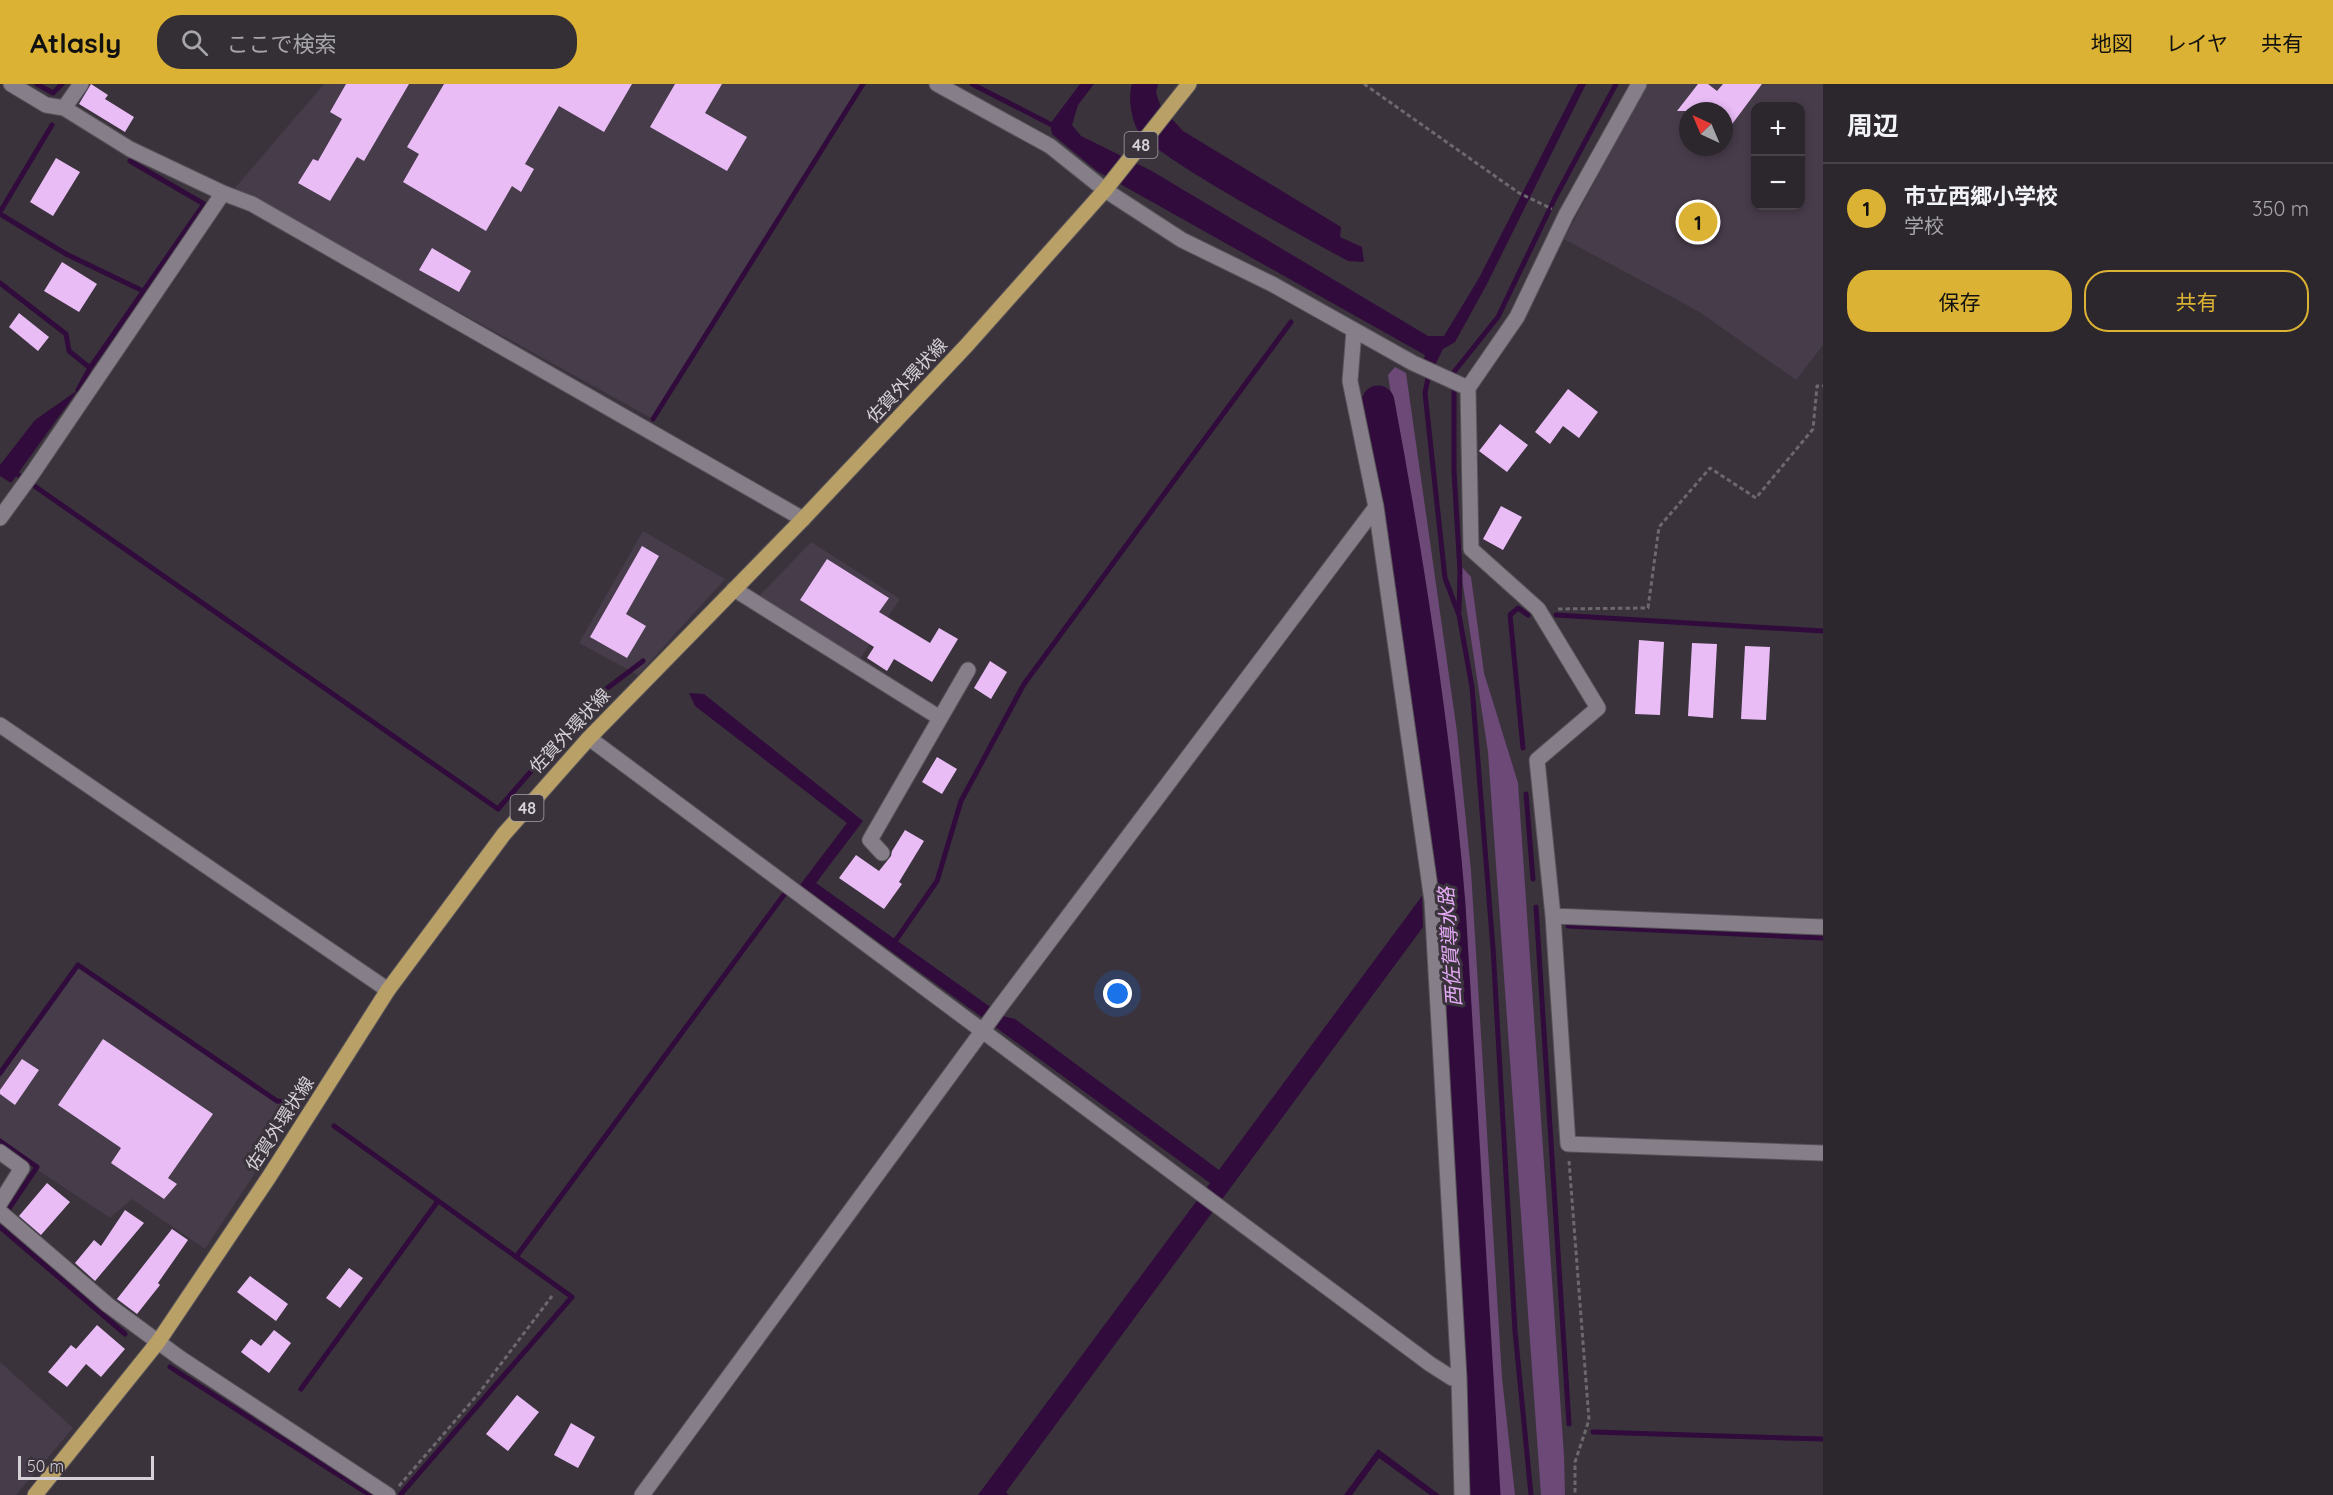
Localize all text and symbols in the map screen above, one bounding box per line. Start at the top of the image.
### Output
search box [157,15,577,69]
text: Atlasly [30,25,121,60]
icon: search [178,26,211,59]
text: ここで検索 [226,30,336,58]
text: 地図 [2091,30,2133,56]
text: レイヤ [2166,30,2228,56]
text: 共有 [2261,30,2303,56]
north arrow [1679,102,1733,156]
map controls [1751,102,1805,210]
button: + [1751,102,1805,156]
text: 周辺 [1847,109,1899,142]
road number: 48 [1124,132,1158,158]
button: − [1751,156,1805,210]
text: 市立西郷小学校 [1904,182,2058,210]
text: 1 [1863,196,1870,221]
text: 350 m [2252,196,2309,221]
pin: 1 [1678,200,1718,244]
text: 学校 [1904,213,1944,238]
button: 保存 [1847,270,2072,332]
button: 共有 [2084,270,2309,332]
street label: 佐賀外環状線 [861,333,952,428]
street label: 佐賀外環状線 [524,683,615,778]
road number: 48 [510,795,544,821]
water label: 西佐賀導水路 [1433,884,1466,1008]
your location [1103,979,1132,1008]
street label: 佐賀外環状線 [241,1072,319,1175]
scale bar [18,1453,154,1480]
text: 50 m [27,1456,64,1476]

